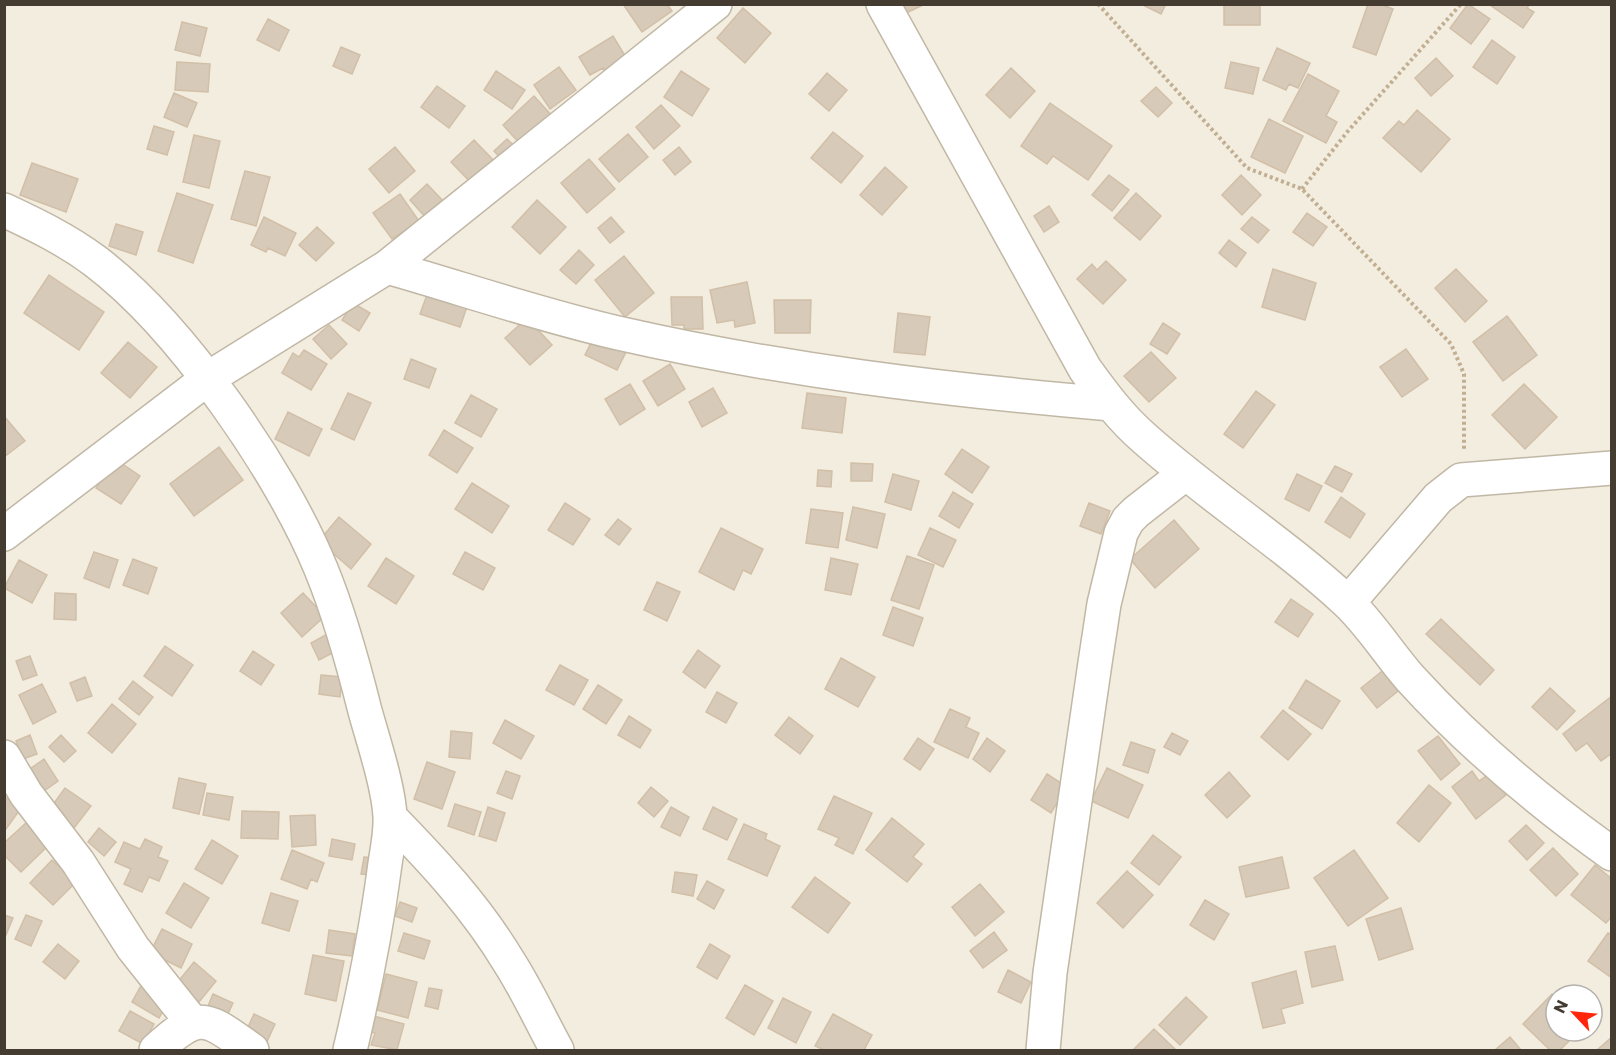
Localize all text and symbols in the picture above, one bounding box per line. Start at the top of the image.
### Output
north arrow [1544,983,1604,1043]
text: N [1548,996,1574,1017]

